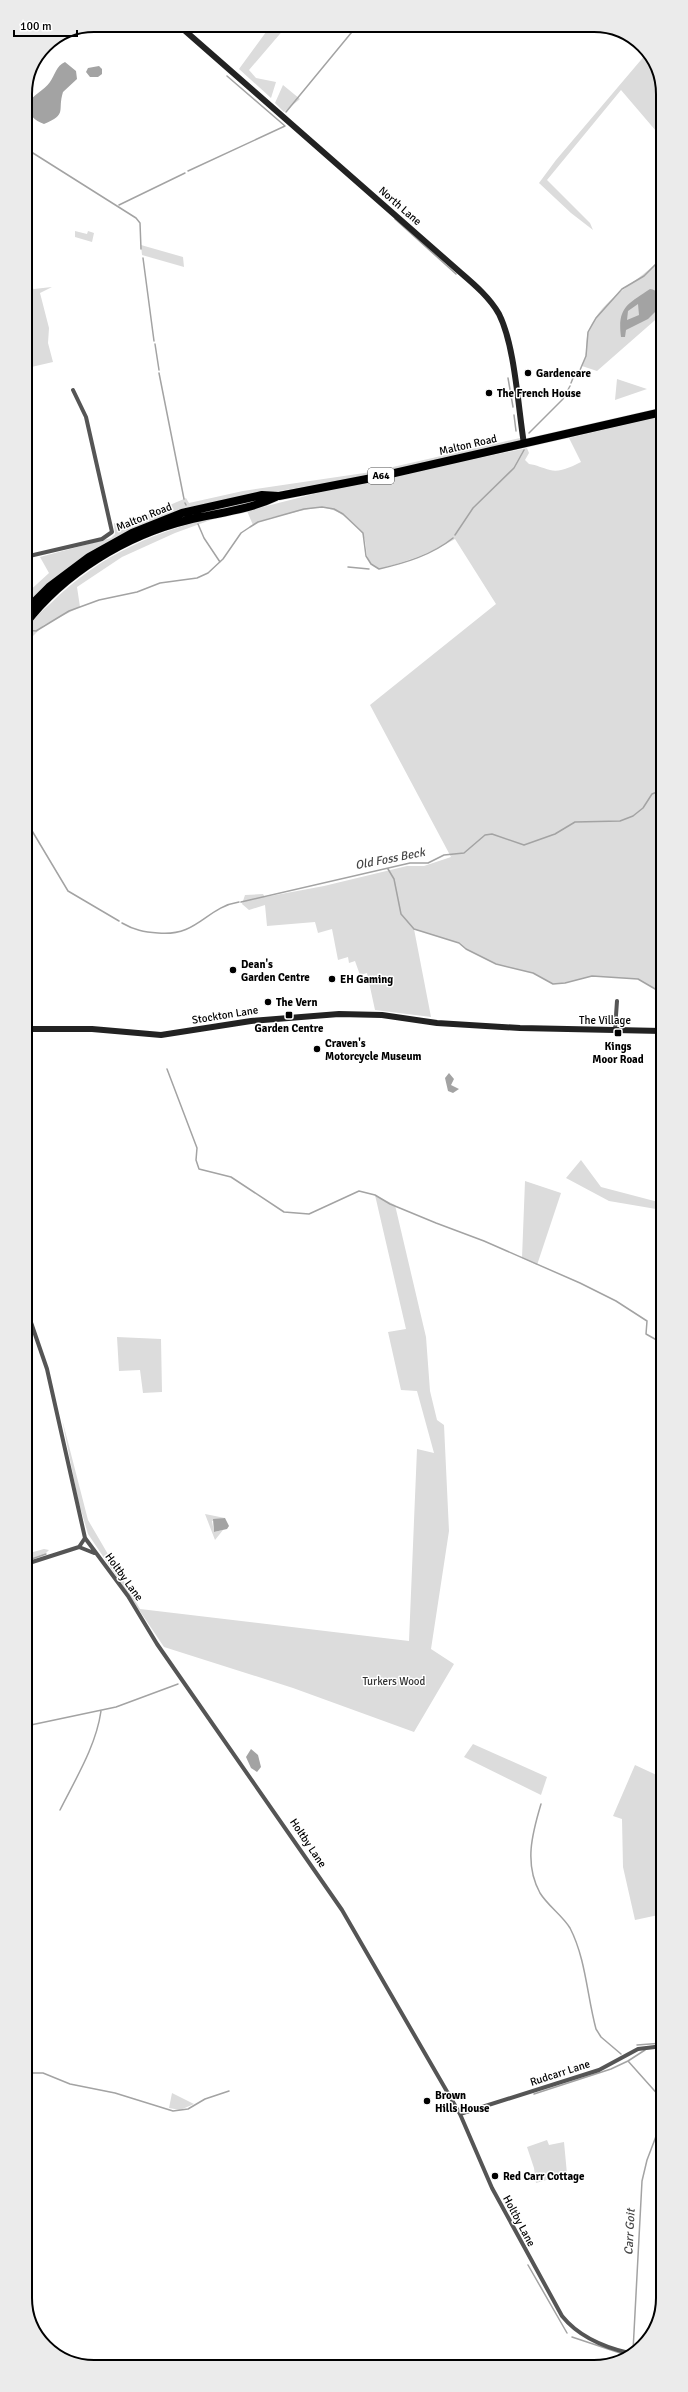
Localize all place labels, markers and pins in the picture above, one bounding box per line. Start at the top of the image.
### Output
place label: Gardencare [536,367,592,380]
marker: Gardencare [523,368,533,378]
place label: The French House [497,387,582,400]
marker: The French House [484,388,494,398]
place label: Dean's Garden Centre [241,958,310,984]
marker: Dean's Garden Centre [228,965,238,975]
place label: EH Gaming [340,973,393,986]
marker: EH Gaming [327,974,337,984]
place label: The Vern [276,996,317,1009]
marker: The Vern [263,997,273,1007]
marker: Garden Centre [284,1010,294,1020]
place label: Garden Centre [255,1022,324,1035]
marker: Kings Moor Road [613,1028,623,1038]
place label: Craven's Motorcycle Museum [325,1037,421,1063]
place label: Kings Moor Road [592,1040,644,1066]
marker: Craven's Motorcycle Museum [312,1044,322,1054]
place label: Brown Hills House [435,2089,490,2115]
marker: Brown Hills House [422,2096,432,2106]
place label: Red Carr Cottage [503,2170,585,2183]
marker: Red Carr Cottage [490,2171,500,2181]

